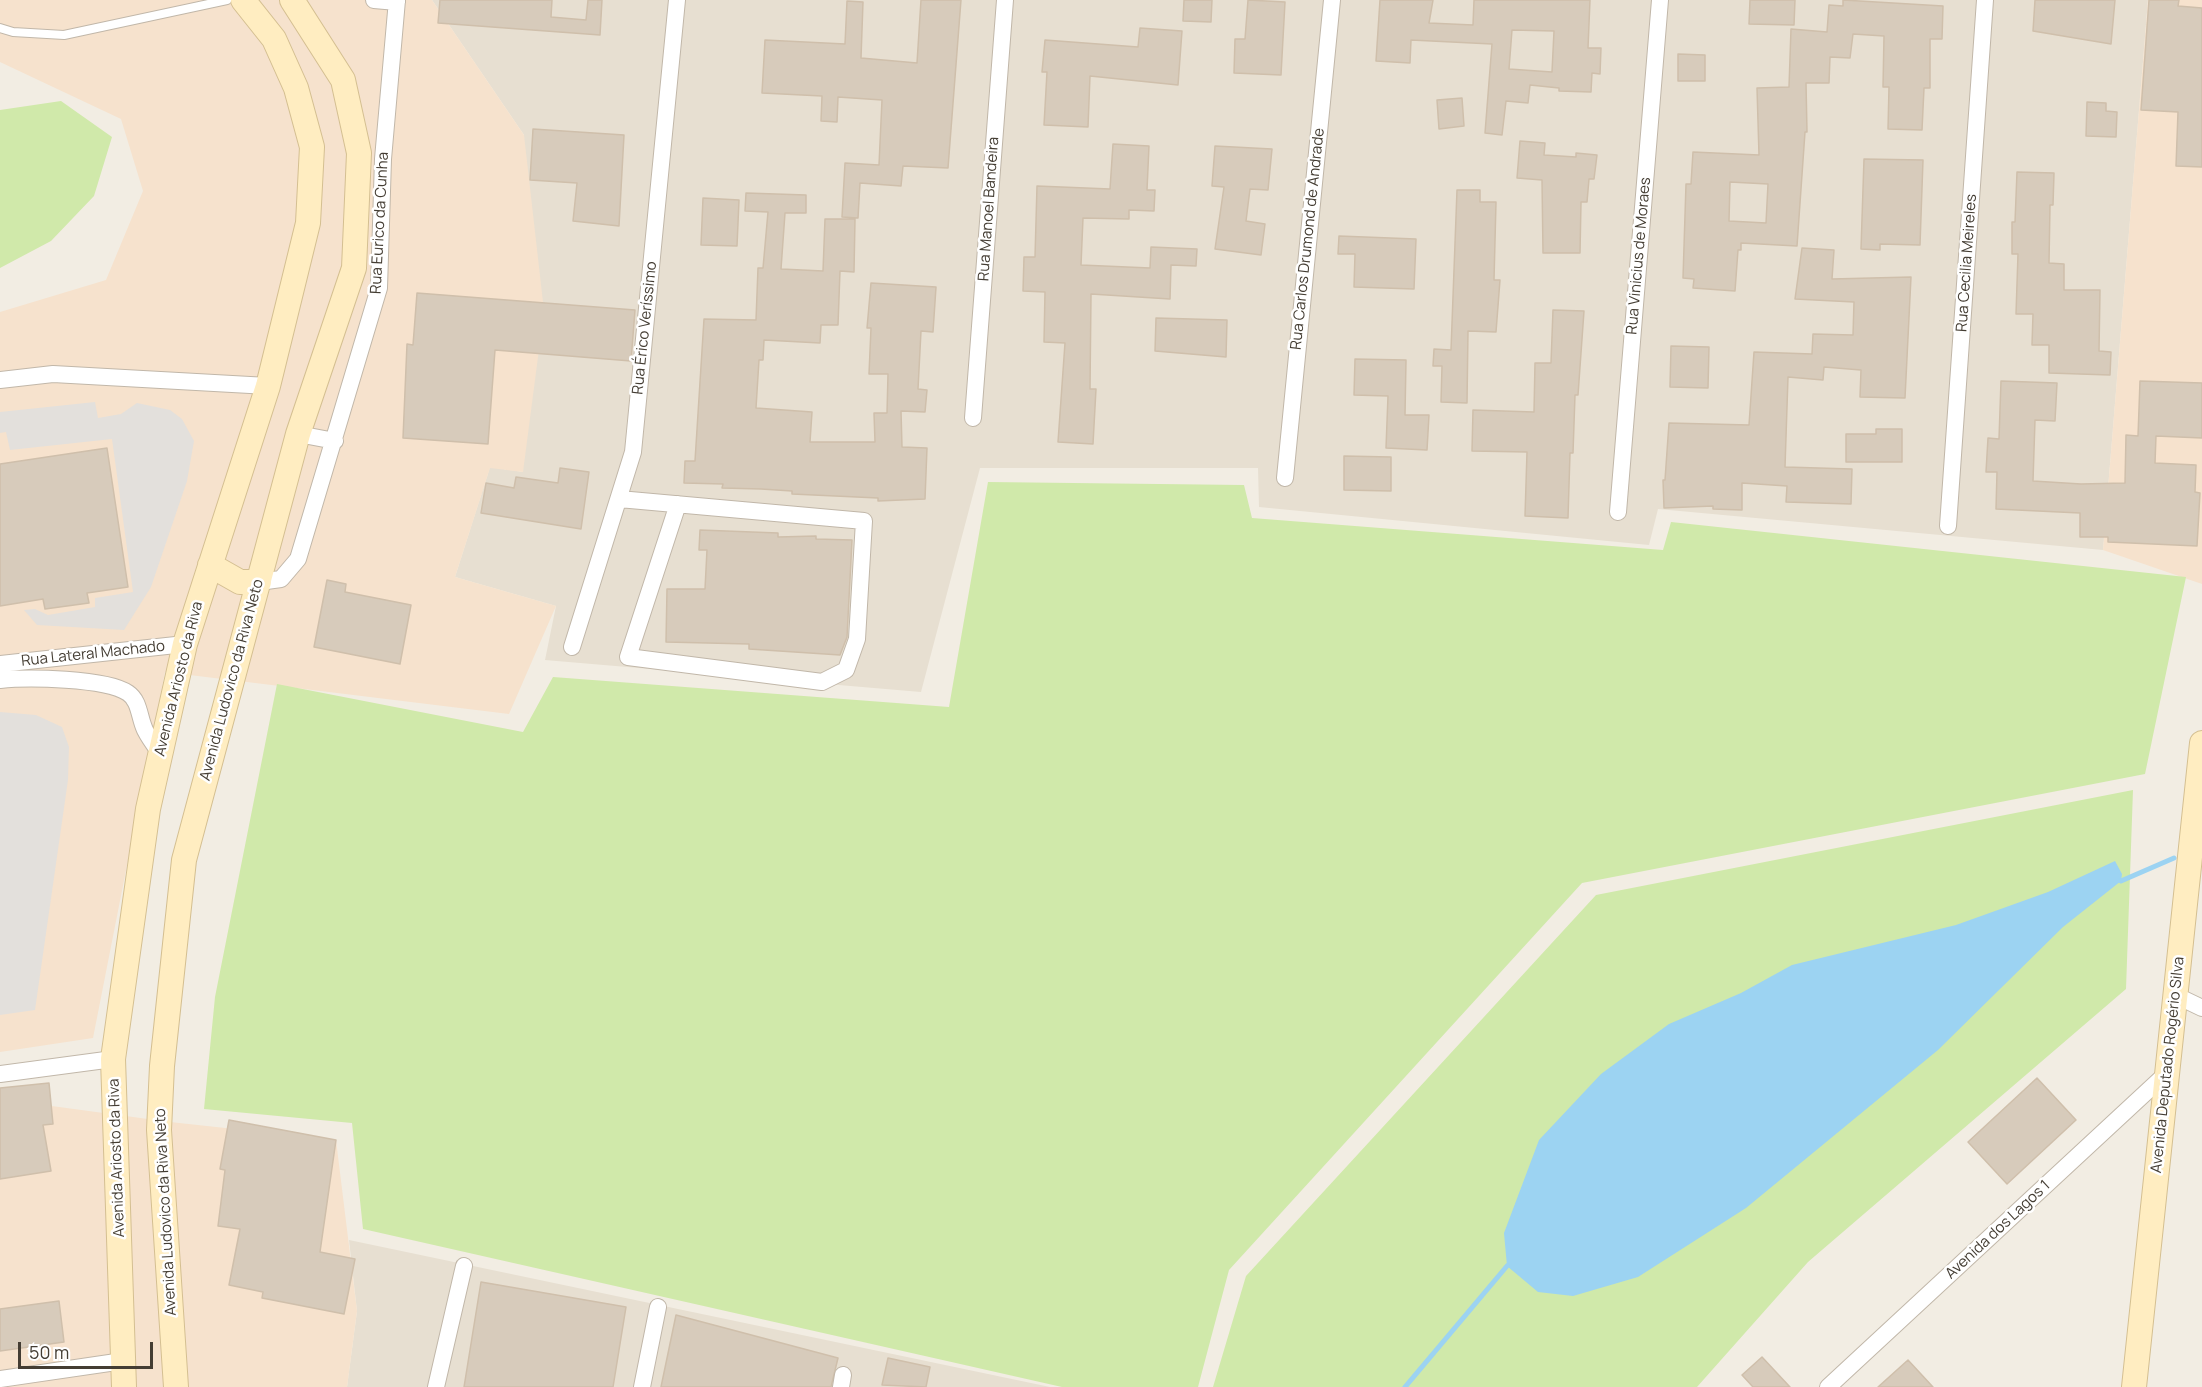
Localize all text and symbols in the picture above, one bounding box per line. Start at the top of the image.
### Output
street label: Rua Carlos Drumond de Andrade [1287,127,1329,351]
street label: Rua Manoel Bandeira [975,136,1003,282]
street label: Rua Eurico da Cunha [367,152,393,294]
street label: Rua Vinicius de Moraes [1623,177,1655,335]
street label: Rua Cecilia Meireles [1953,193,1981,333]
street label: Rua Érico Veríssimo [629,261,661,395]
street label: Avenida Ludovico da Riva Neto [196,577,268,783]
street label: Avenida Ariosto da Riva [151,600,207,758]
street label: Rua Lateral Machado [20,638,166,670]
street label: Avenida Deputado Rogério Silva [2148,956,2188,1174]
street label: Avenida Ariosto da Riva [105,1078,129,1238]
street label: Avenida Ludovico da Riva Neto [152,1108,180,1316]
street label: Avenida dos Lagos 1 [1942,1177,2054,1283]
scale bar [21,1330,156,1368]
text: 50 m [29,1340,69,1364]

